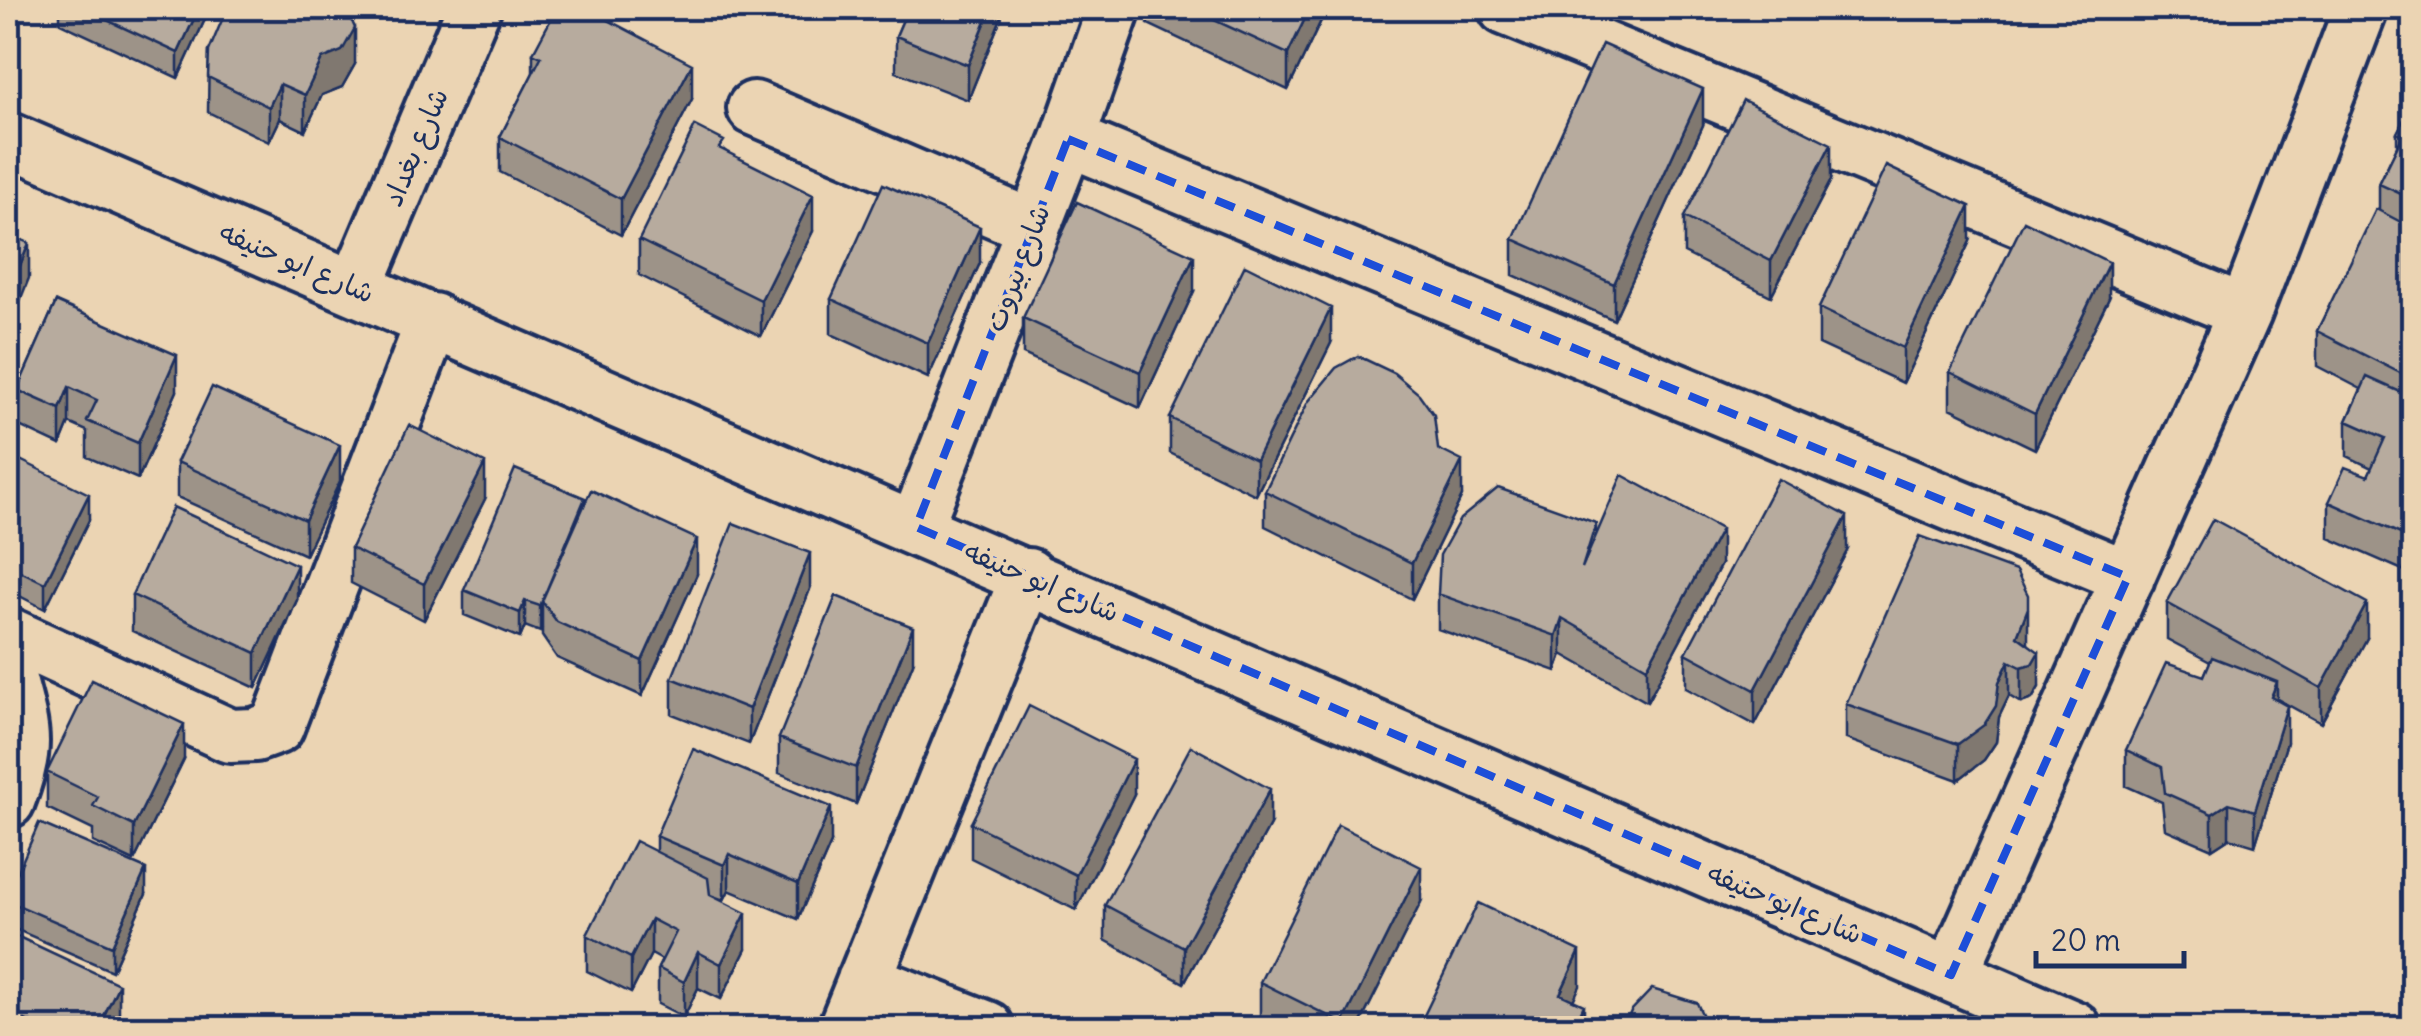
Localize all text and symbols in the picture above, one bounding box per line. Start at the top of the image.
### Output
street label: شارع بغداد [374,82,458,212]
street label: شارع بيروت [976,199,1060,337]
street label: شارع ابو حنيفه [213,213,380,313]
street label: شارع ابو حنيفه [958,532,1125,632]
street label: شارع ابو حنيفه [1701,854,1868,954]
scale bar [2036,906,2184,968]
text: 20 m [2051,921,2121,959]

